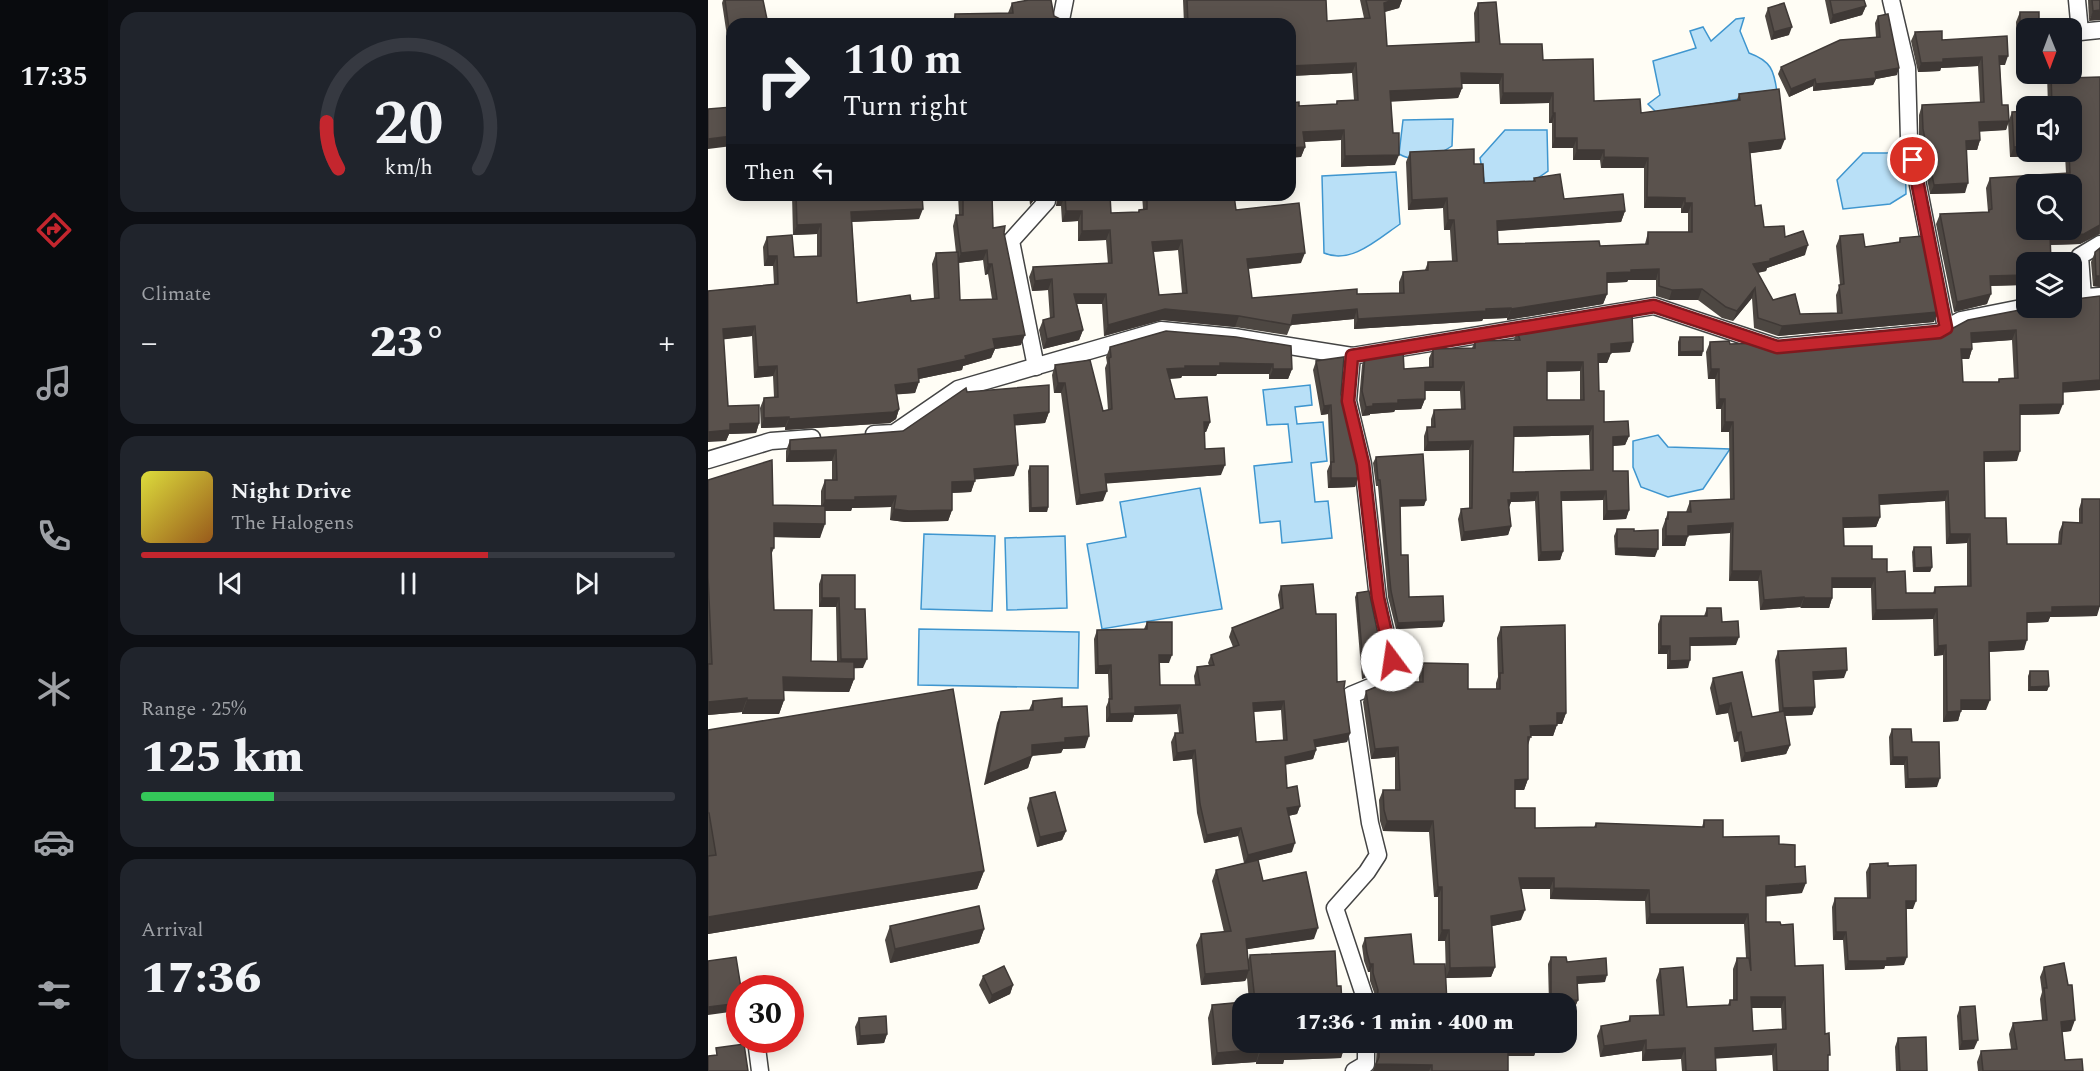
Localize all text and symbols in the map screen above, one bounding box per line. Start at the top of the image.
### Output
north arrow [2016,18,2082,84]
map controls [2016,18,2082,318]
text: 110 m [843,29,962,92]
icon: right [744,42,822,120]
text: 17:35 [20,56,88,98]
text: 20 [373,77,443,172]
text: Turn right [843,86,968,128]
button: sound [2016,96,2082,162]
pin [1887,134,1938,185]
icon: arrive [1896,143,1929,176]
text: km/h [384,151,432,184]
text: Then [744,156,795,189]
icon: left [807,156,840,189]
button: search [2016,174,2082,240]
icon: directions [33,209,75,251]
button: layers [2016,252,2082,318]
text: Climate [141,279,211,309]
text: 23° [370,308,446,377]
text: − [141,318,158,368]
text: + [658,318,675,368]
icon: music [33,362,75,404]
text: Night Drive [231,475,351,508]
text: The Halogens [231,508,354,538]
icon: phone [33,515,75,557]
icon: previous [214,567,247,600]
icon: pause [392,567,425,600]
icon: next [570,567,603,600]
position arrow [1360,628,1424,692]
icon: climate [33,668,75,710]
text: Range · 25% [141,694,246,724]
text: 125 km [141,723,303,792]
icon: car [33,821,75,863]
text: Arrival [141,915,203,945]
text: 17:36 [141,944,262,1013]
icon: filters [33,974,75,1016]
speed limit sign: 30 [726,975,804,1053]
text: 17:36 · 1 min · 400 m [1295,1006,1514,1039]

